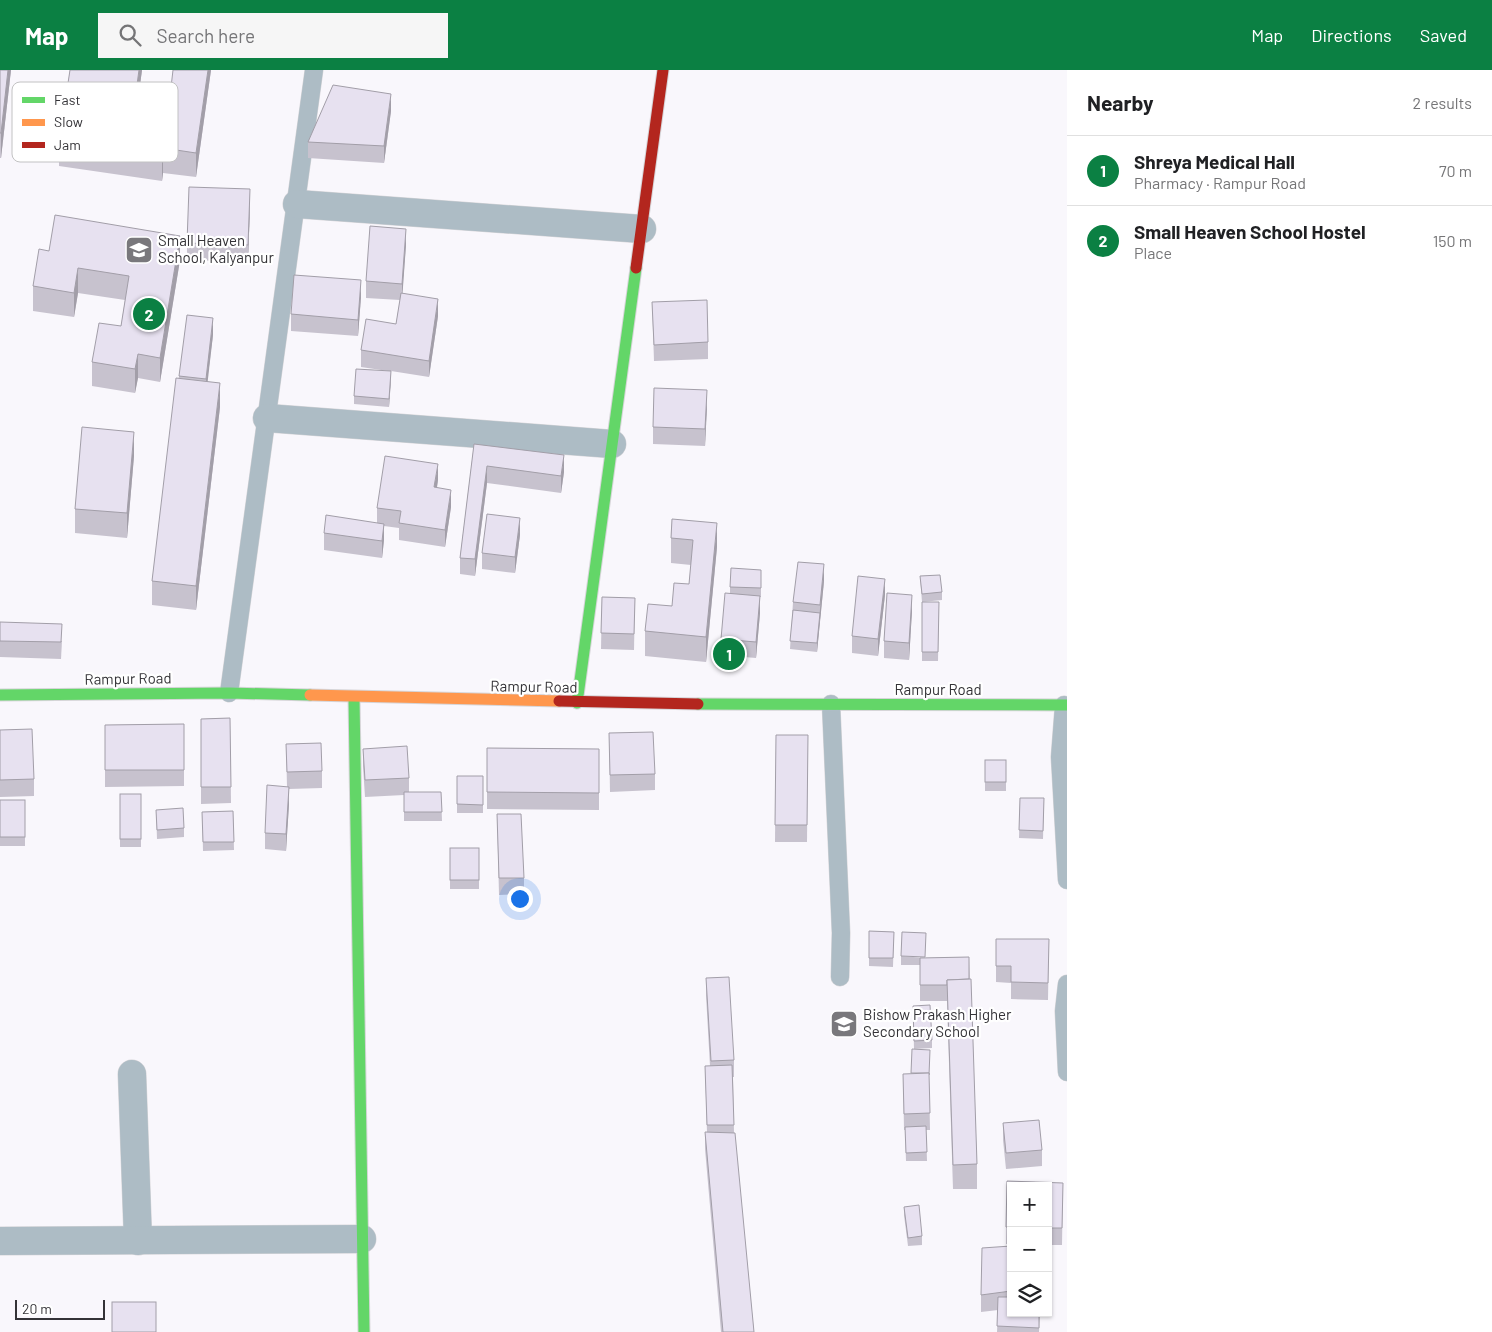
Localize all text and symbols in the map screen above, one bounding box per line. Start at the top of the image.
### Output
search box [98,13,448,58]
text: Map [25,21,68,50]
icon: search [116,21,144,49]
text: Search here [156,24,255,47]
text: Map [1251,24,1283,46]
text: Directions [1311,24,1392,46]
text: Saved [1420,24,1467,46]
legend [12,82,178,162]
text: Nearby [1087,90,1153,115]
text: Fast [54,91,80,108]
text: 2 results [1413,93,1472,112]
text: Slow [54,113,83,130]
text: Jam [54,136,81,153]
text: Shreya Medical Hall [1134,150,1295,173]
text: 1 [1100,161,1106,180]
text: 70 m [1439,161,1472,180]
text: Pharmacy · Rampur Road [1134,173,1306,192]
text: Small Heaven School Hostel [1134,220,1366,243]
place label: Small Heaven School, Kalyanpur [158,231,274,266]
text: 2 [1099,231,1107,250]
text: 150 m [1433,231,1472,250]
school or university icon: Small Heaven School, Kalyanpur [124,235,154,265]
text: Place [1134,243,1172,262]
pin: 2 [133,295,165,333]
pin: 1 [713,635,745,673]
street label: Rampur Road [84,668,172,688]
street label: Rampur Road [490,676,578,696]
street label: Rampur Road [894,680,982,698]
your location [507,886,533,912]
place label: Bishow Prakash Higher Secondary School [863,1005,1012,1040]
school or university icon: Bishow Prakash Higher Secondary School [829,1009,859,1039]
map controls [1007,1182,1052,1317]
button: + [1007,1182,1052,1227]
button: − [1007,1227,1052,1272]
button: layers [1007,1272,1052,1317]
scale bar [15,1297,105,1320]
text: 20 m [22,1300,52,1317]

